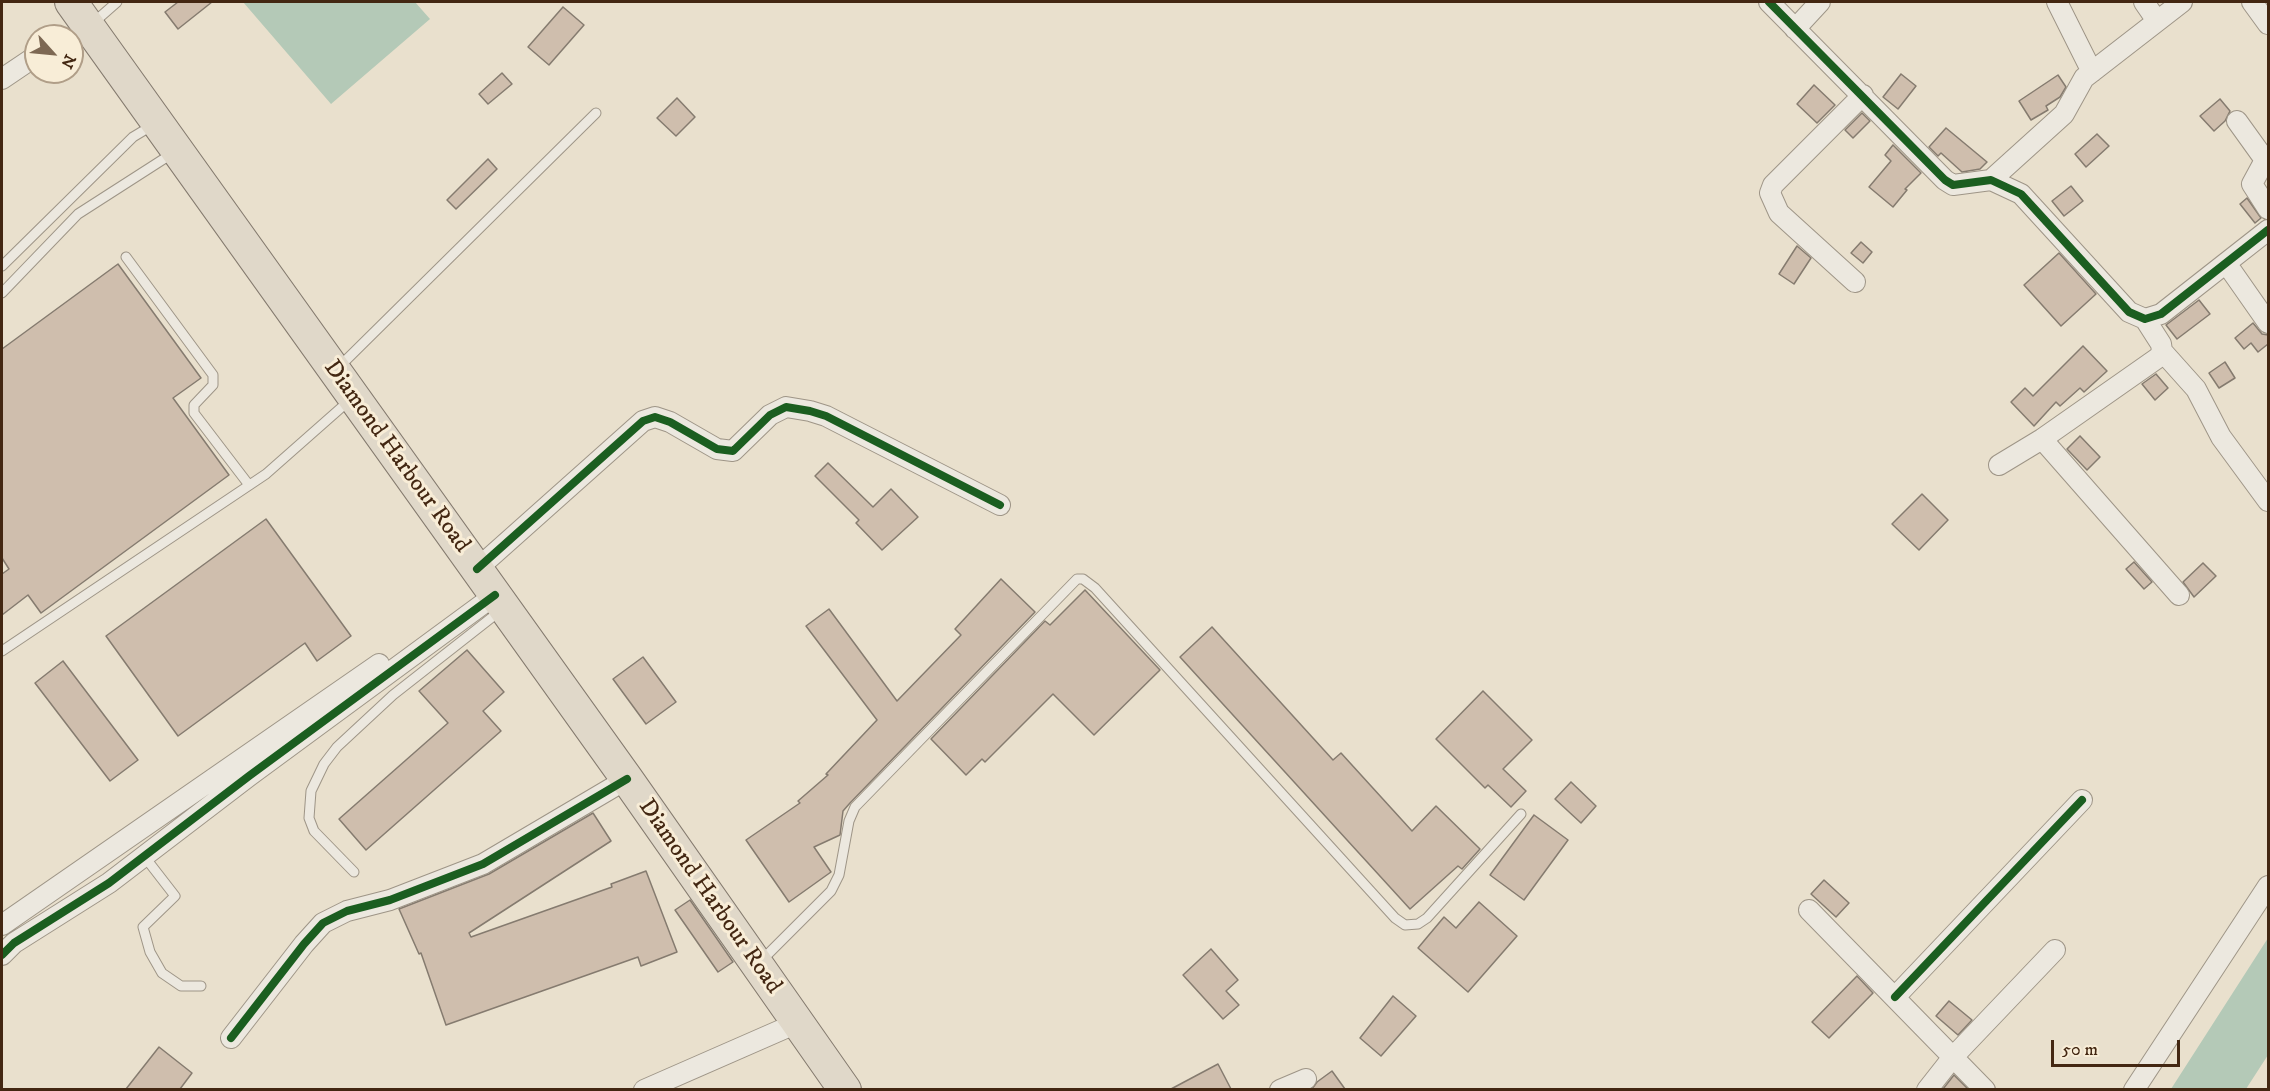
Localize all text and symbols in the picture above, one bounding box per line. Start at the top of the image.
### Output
north arrow [24,24,84,84]
text: N [56,51,80,72]
street label: Diamond Harbour Road [316,355,476,559]
street label: Diamond Harbour Road [631,794,787,1000]
scale bar [2054,1028,2183,1066]
text: 50 m [2062,1039,2098,1061]

